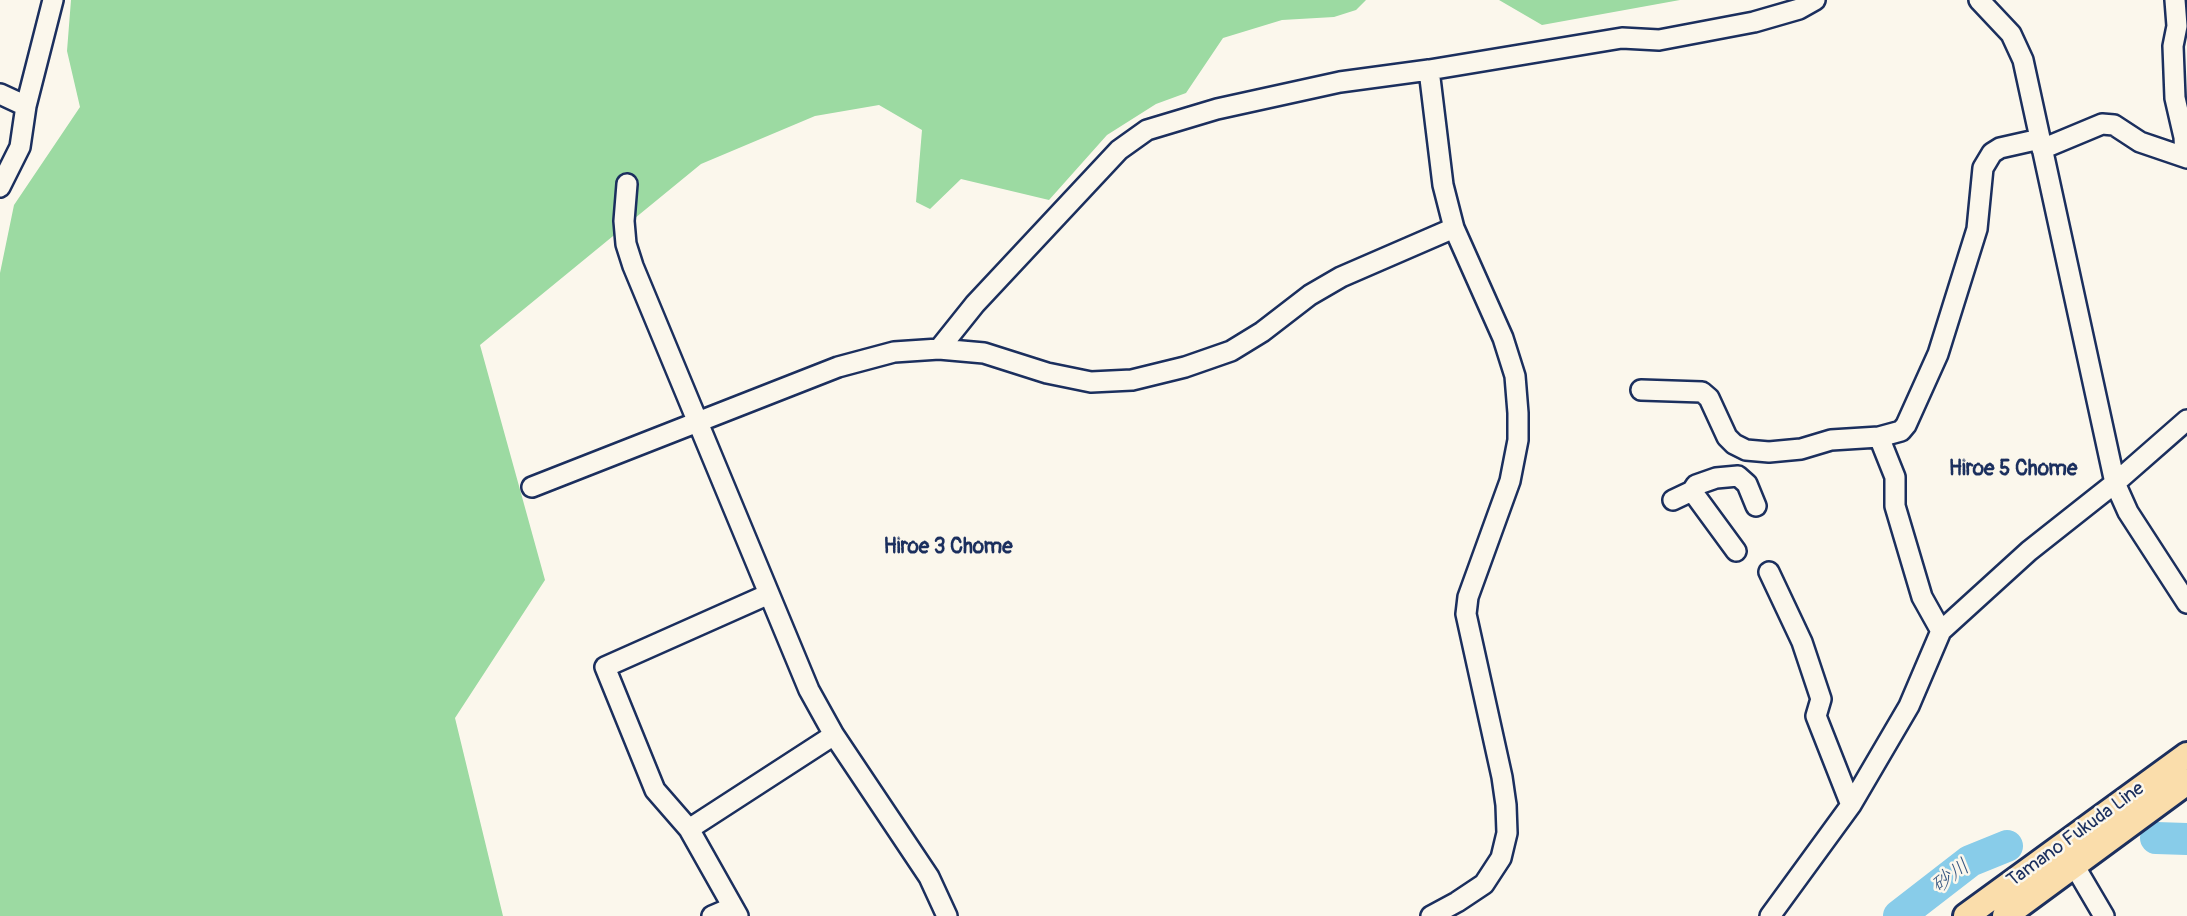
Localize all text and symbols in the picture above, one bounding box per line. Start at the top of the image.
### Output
district label: Hiroe 5 Chome [1949,457,2077,483]
district label: Hiroe 3 Chome [883,535,1013,561]
street label: Tamano Fukuda Line [2003,778,2149,892]
water label: 砂川 [1927,854,1975,900]

